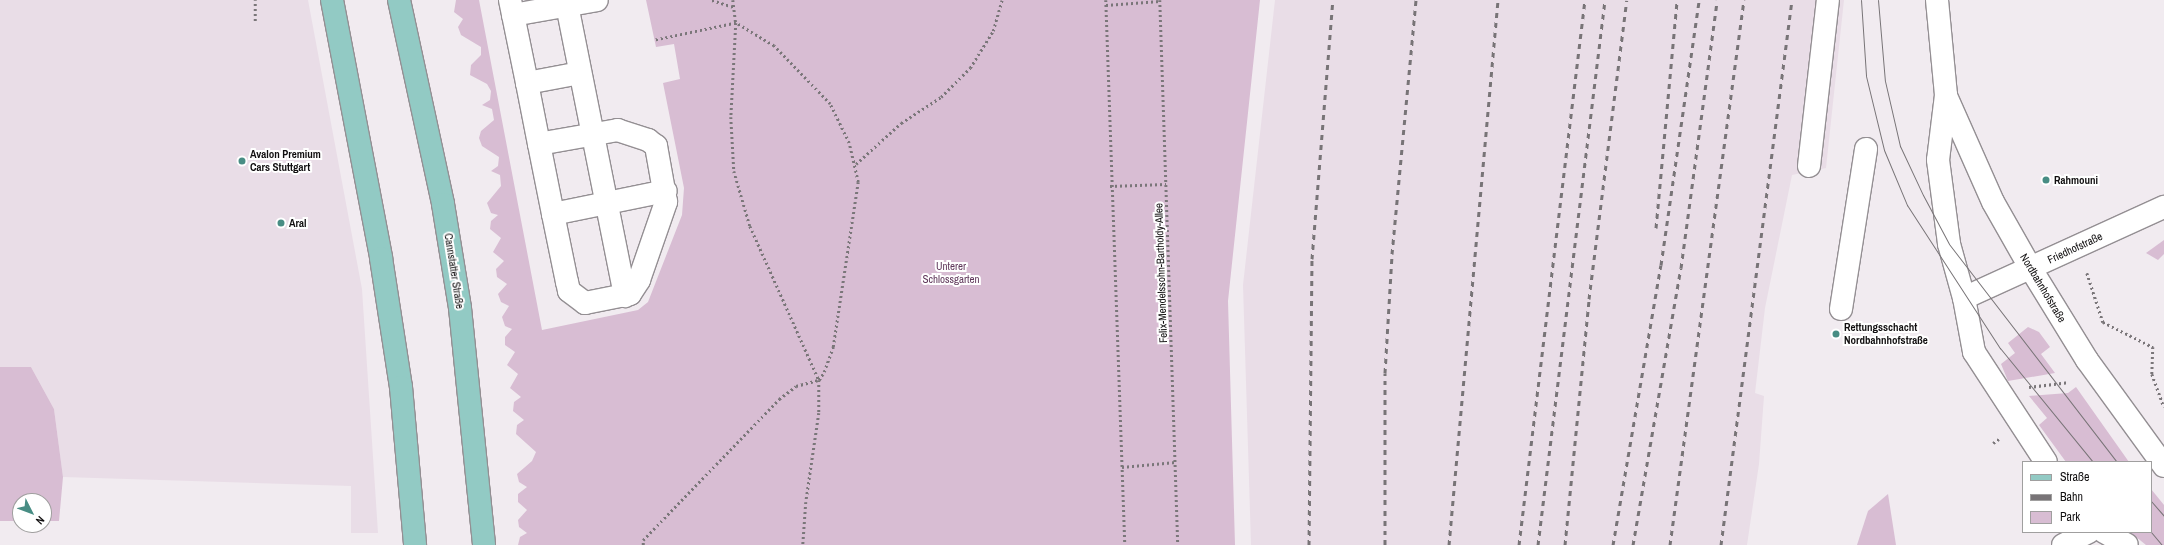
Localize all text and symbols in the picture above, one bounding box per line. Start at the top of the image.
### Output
place label: Avalon Premium Cars Stuttgart [250,148,321,174]
marker: Avalon Premium Cars Stuttgart [237,156,247,166]
place label: Rahmouni [2054,173,2098,187]
marker: Rahmouni [2041,175,2051,185]
street label: Felix-Mendelssohn-Bartholdy-Allee [1152,203,1170,343]
place label: Aral [289,216,307,230]
marker: Aral [276,218,286,228]
street label: Friedhofstraße [2045,230,2105,266]
street label: Cannstatter Straße [442,232,466,310]
street label: Nordbahnhofstraße [2017,251,2069,325]
park label: Unterer Schlossgarten [922,260,980,286]
place label: Rettungsschacht Nordbahnhofstraße [1844,321,1928,347]
marker: Rettungsschacht Nordbahnhofstraße [1831,329,1841,339]
legend [2022,461,2152,533]
text: Straße [2060,469,2090,485]
text: Bahn [2060,489,2083,505]
north arrow [12,493,52,533]
text: Park [2060,509,2080,525]
text: N [33,513,48,527]

